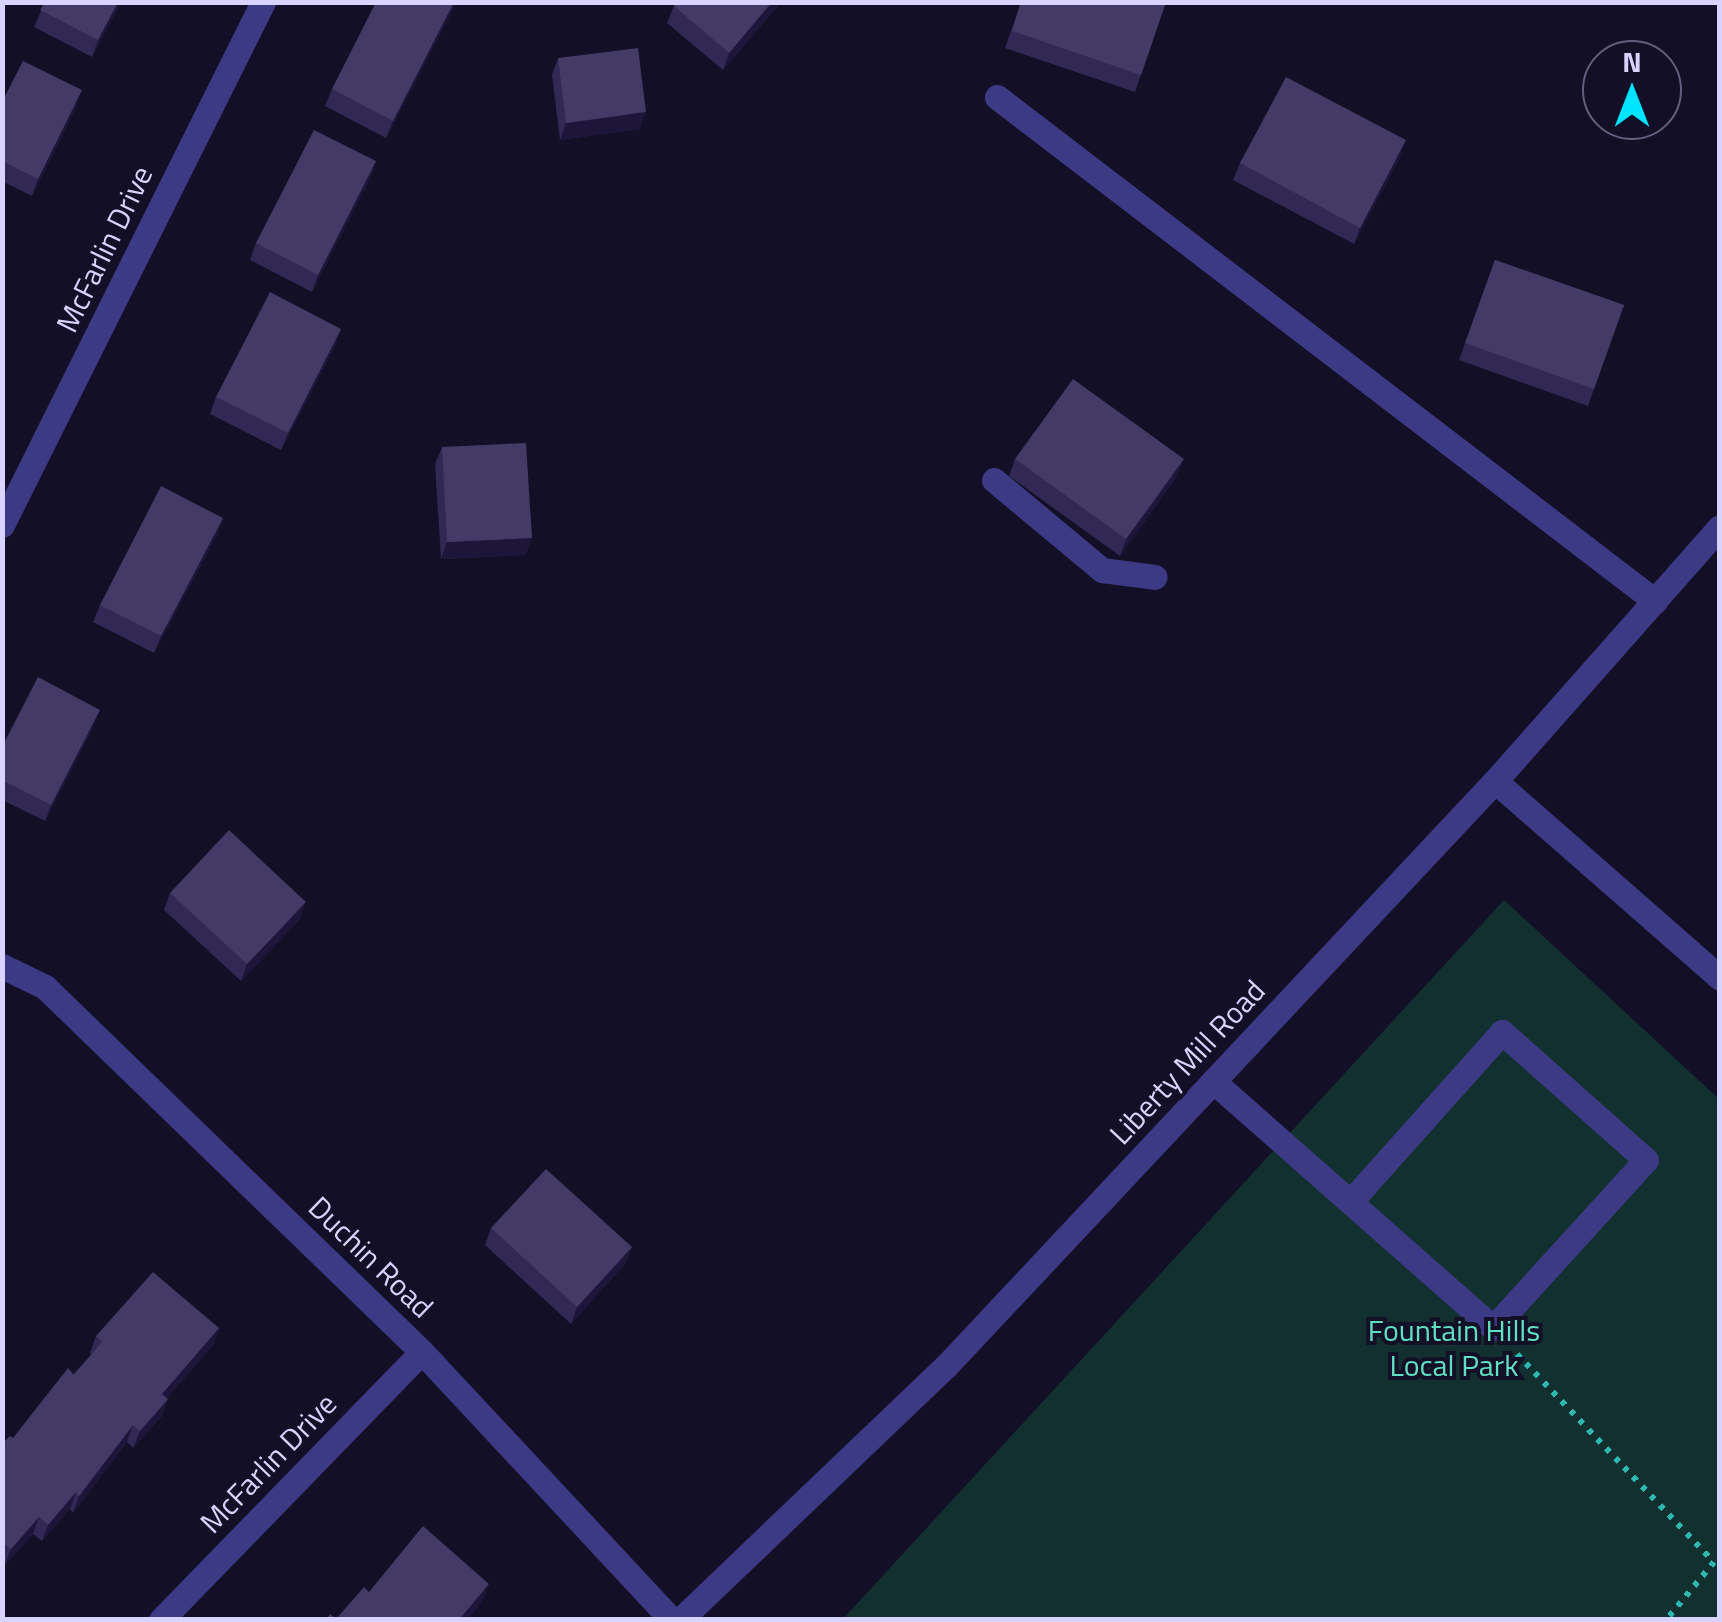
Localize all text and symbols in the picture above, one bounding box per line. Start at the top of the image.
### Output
north arrow [1582,40,1682,140]
text: N [1622,40,1642,83]
street label: McFarlin Drive [48,160,160,338]
street label: Liberty Mill Road [1102,973,1272,1151]
street label: Duchin Road [301,1189,441,1325]
park label: Fountain Hills Local Park [1368,1312,1540,1382]
street label: McFarlin Drive [192,1386,344,1540]

